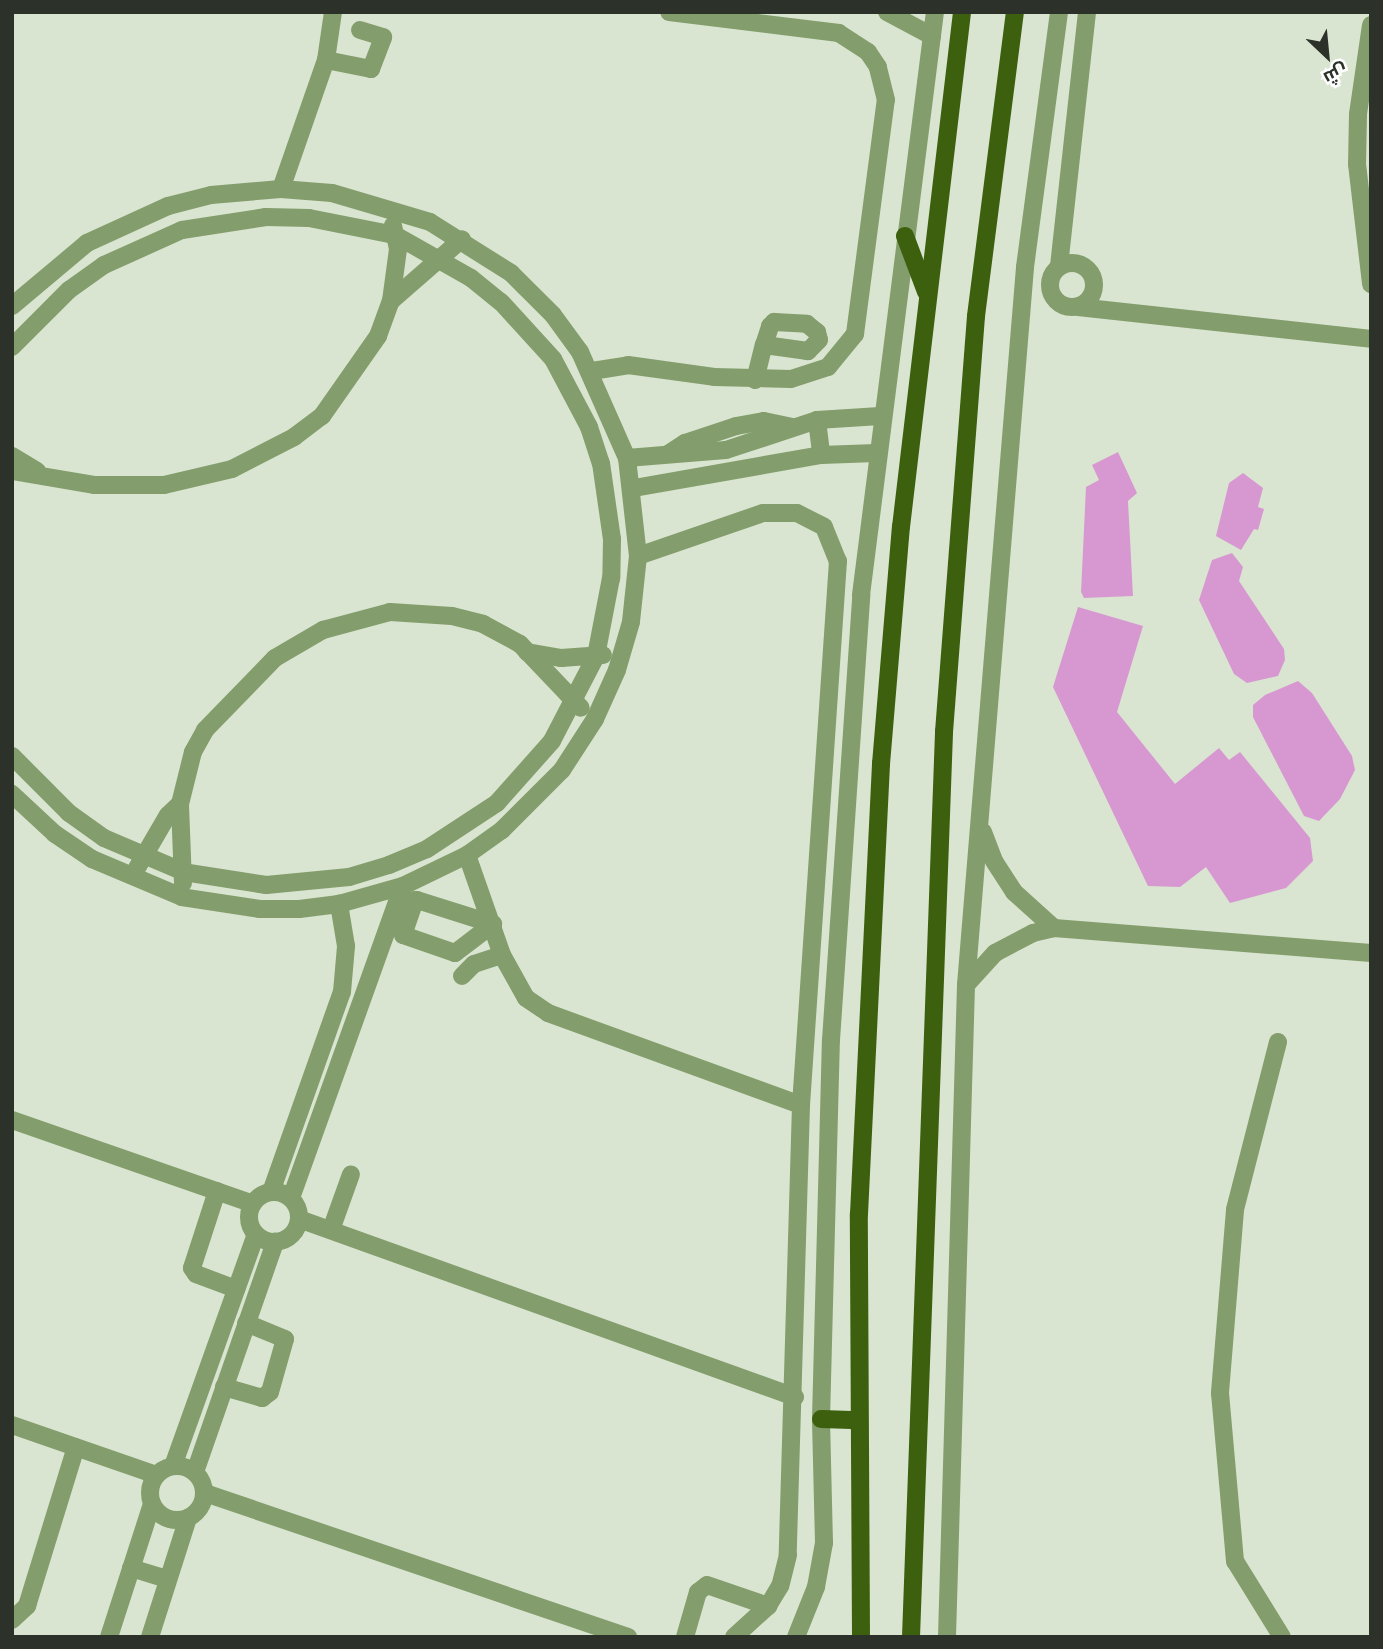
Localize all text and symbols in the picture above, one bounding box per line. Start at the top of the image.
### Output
north arrow [1292,21,1362,91]
text: ش [1319,57,1354,94]

